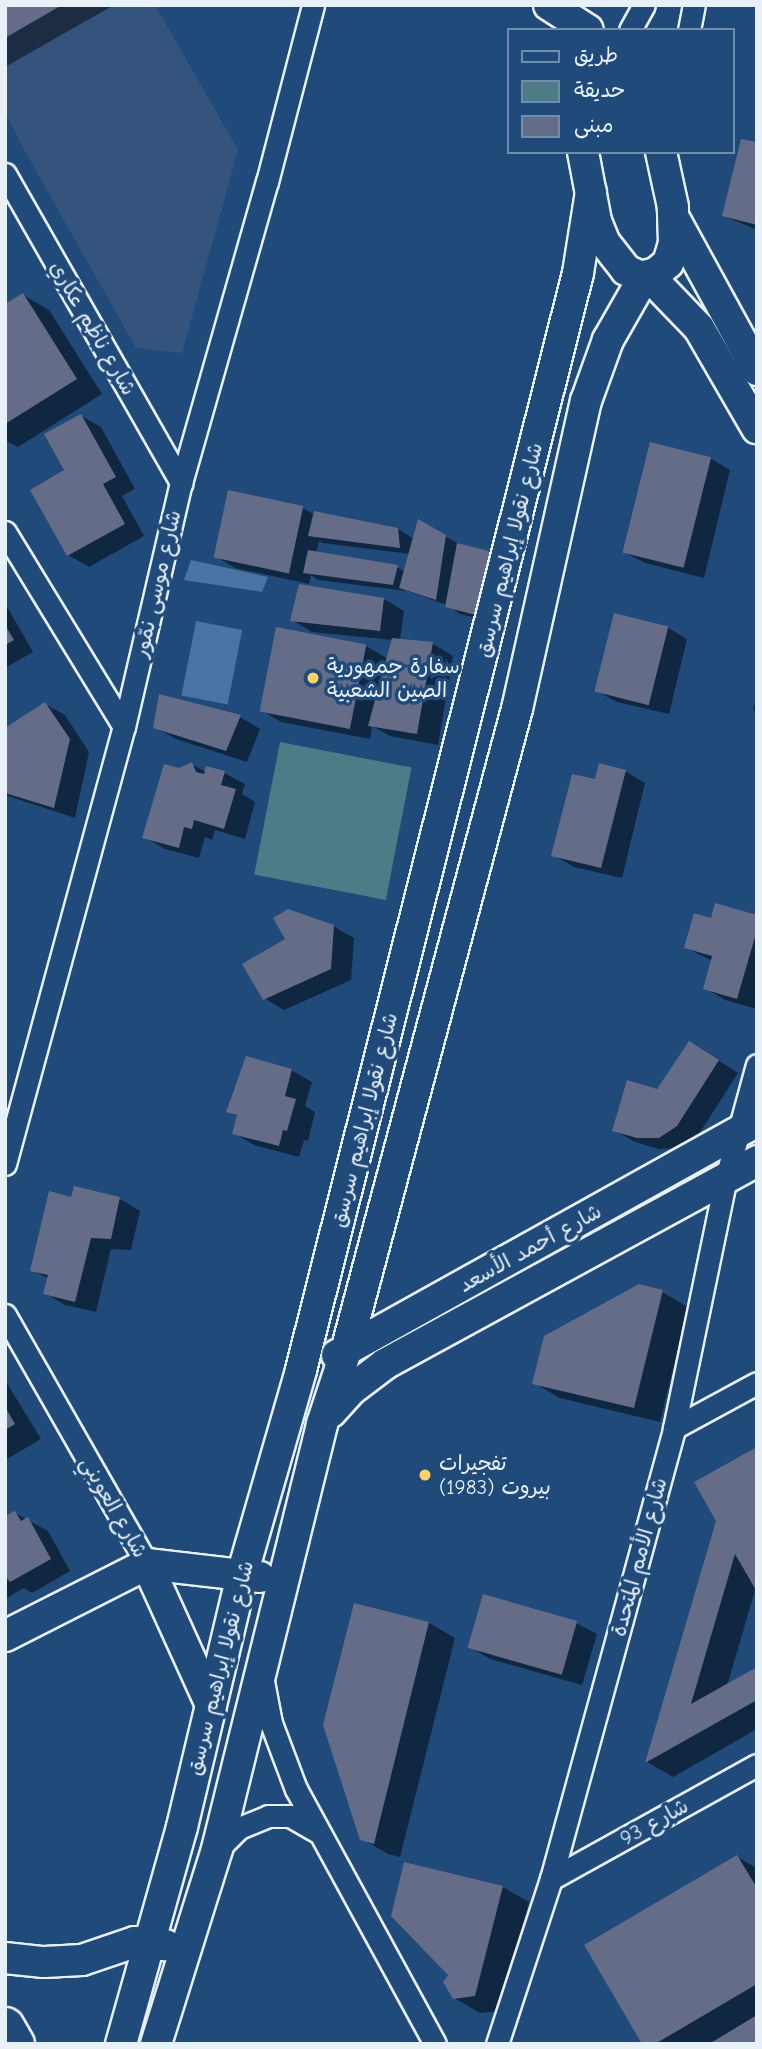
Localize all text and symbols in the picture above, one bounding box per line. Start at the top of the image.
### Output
legend [506,28,734,154]
text: طريق [574,43,618,67]
text: حديقة [574,78,625,102]
text: مبنى [574,113,613,137]
street label: شارع ناظم عكاري [44,256,142,400]
street label: شارع نقولا إبراهيم سرسق [470,440,548,660]
street label: شارع موسى نمّور [128,508,186,660]
place label: سفارة جمهورية الصين الشعبية [327,653,460,703]
marker: سفارة جمهورية الصين الشعبية [305,670,321,686]
street label: شارع نقولا إبراهيم سرسق [325,1010,403,1230]
street label: شارع أحمد الأسعد [454,1198,606,1298]
place label: تفجيرات بيروت (1983) [439,1450,551,1500]
street label: شارع العويني [75,1452,153,1562]
marker: تفجيرات بيروت (1983) [417,1467,433,1483]
street label: شارع الأمم المتحدة [606,1475,672,1639]
street label: شارع نقولا إبراهيم سرسق [181,1558,259,1778]
street label: شارع 93 [615,1793,693,1851]

